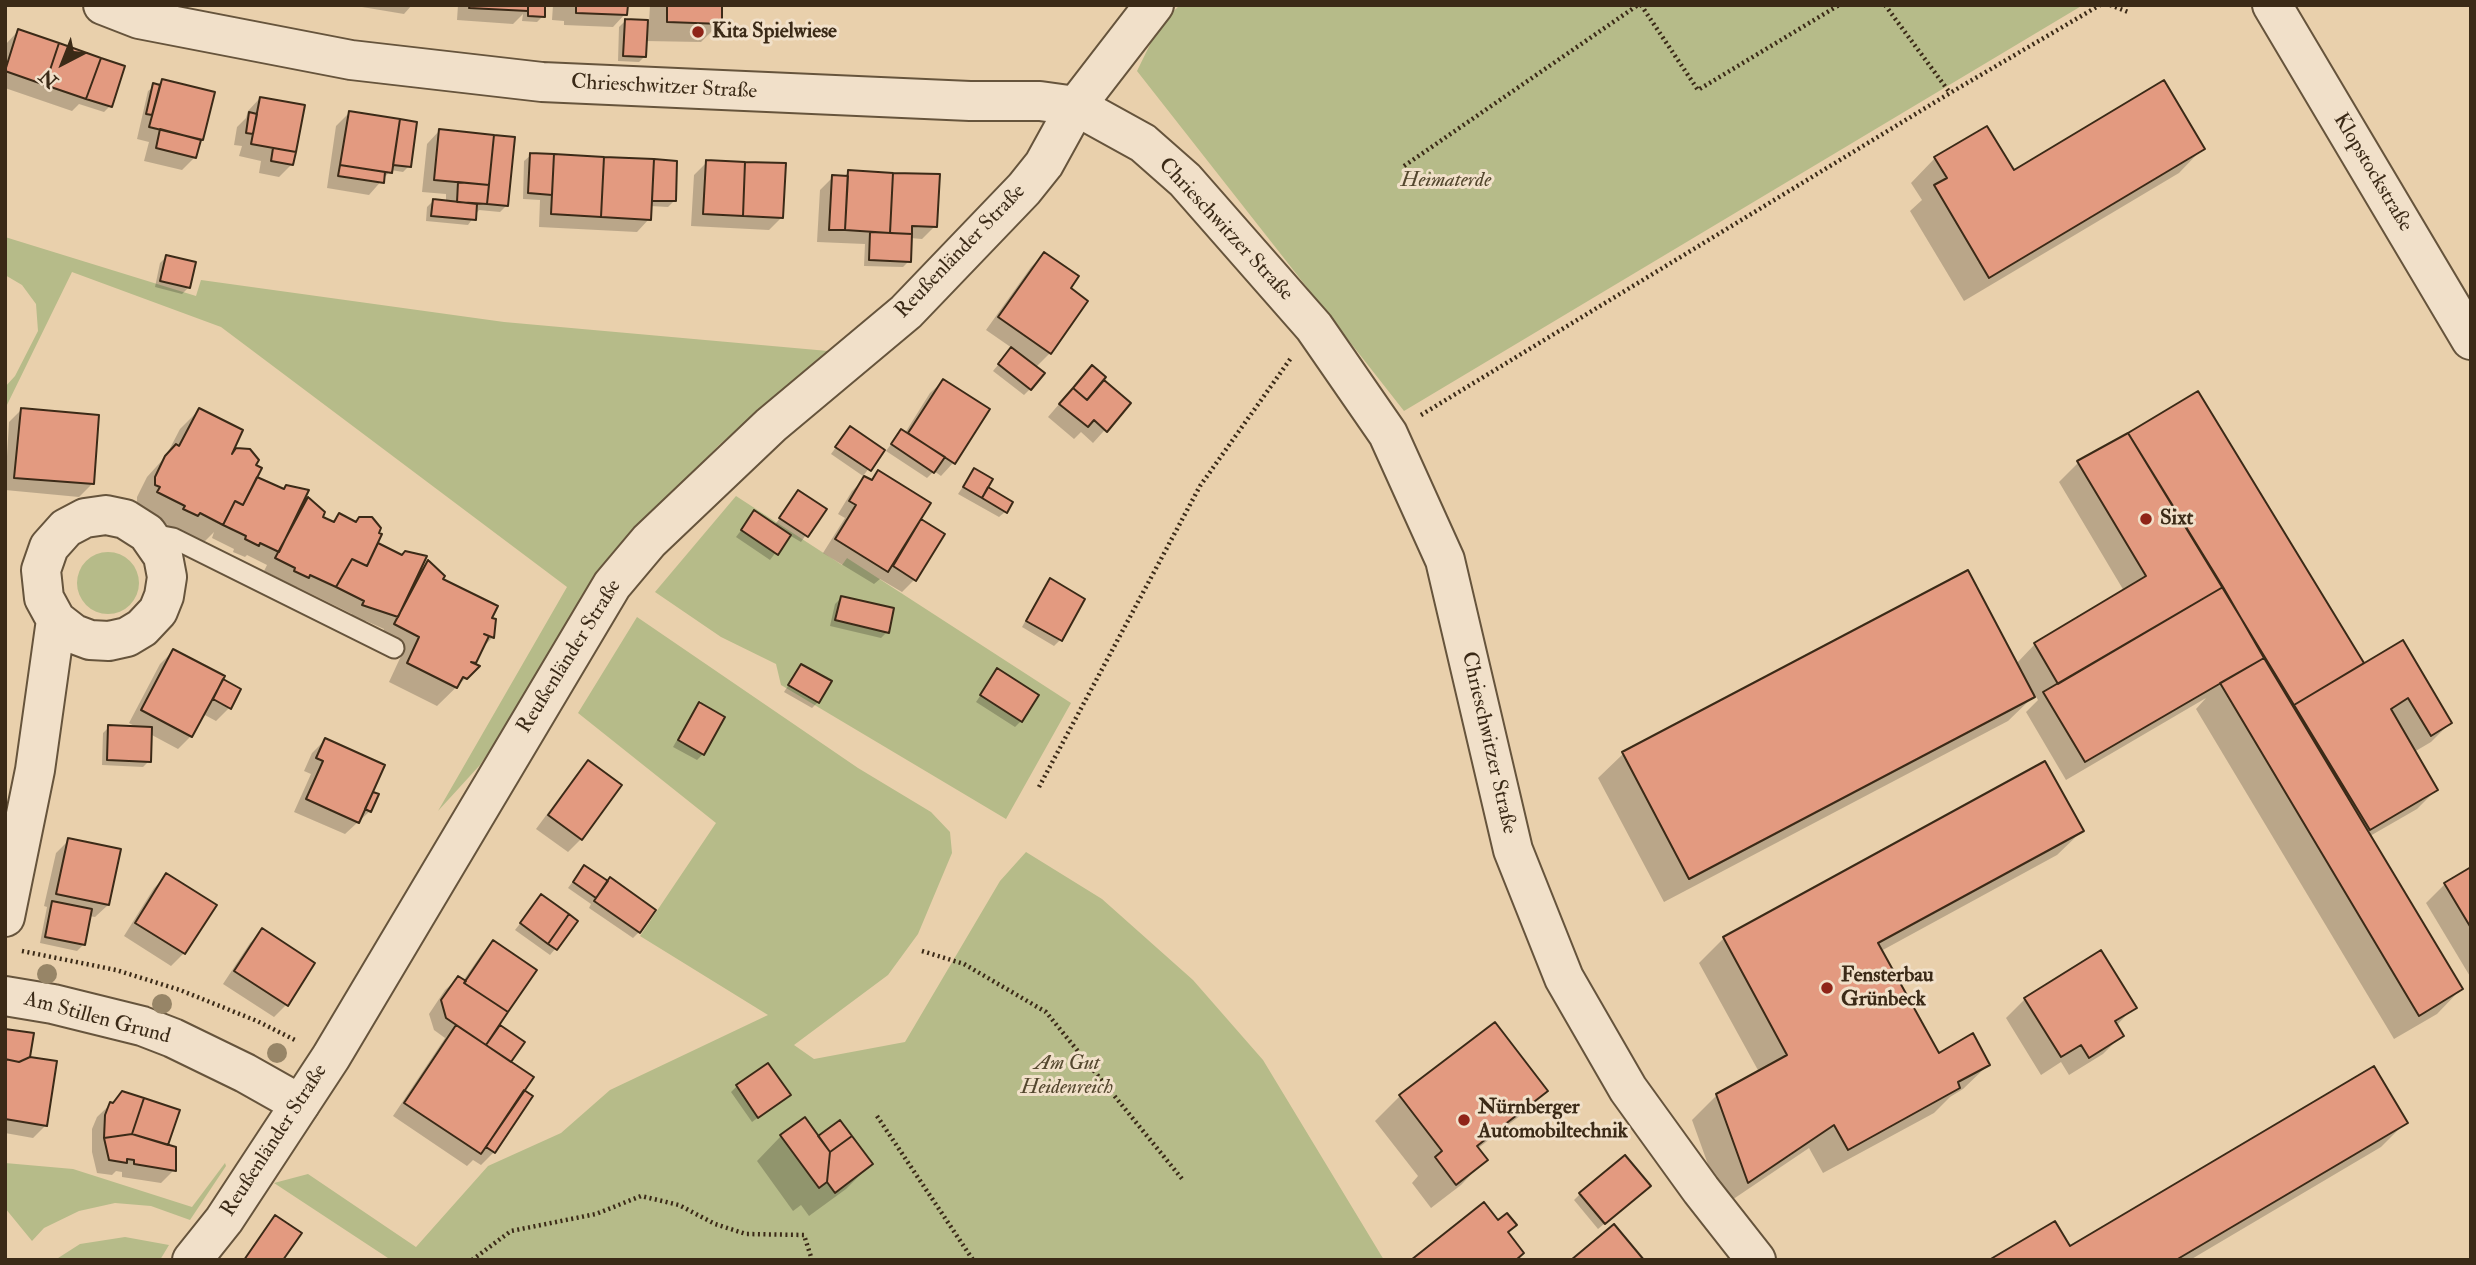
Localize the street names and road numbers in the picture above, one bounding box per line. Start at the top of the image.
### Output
street label: Chrieschwitzer Straße [570,71,758,105]
street label: Klopstockstraße [2327,109,2417,237]
street label: Chrieschwitzer Straße [1152,153,1298,307]
street label: Reußenländer Straße [891,180,1031,324]
street label: Reußenländer Straße [513,575,627,739]
street label: Chrieschwitzer Straße [1455,649,1521,837]
street label: Am Stillen Grund [21,987,173,1051]
street label: Reußenländer Straße [216,1060,334,1222]

